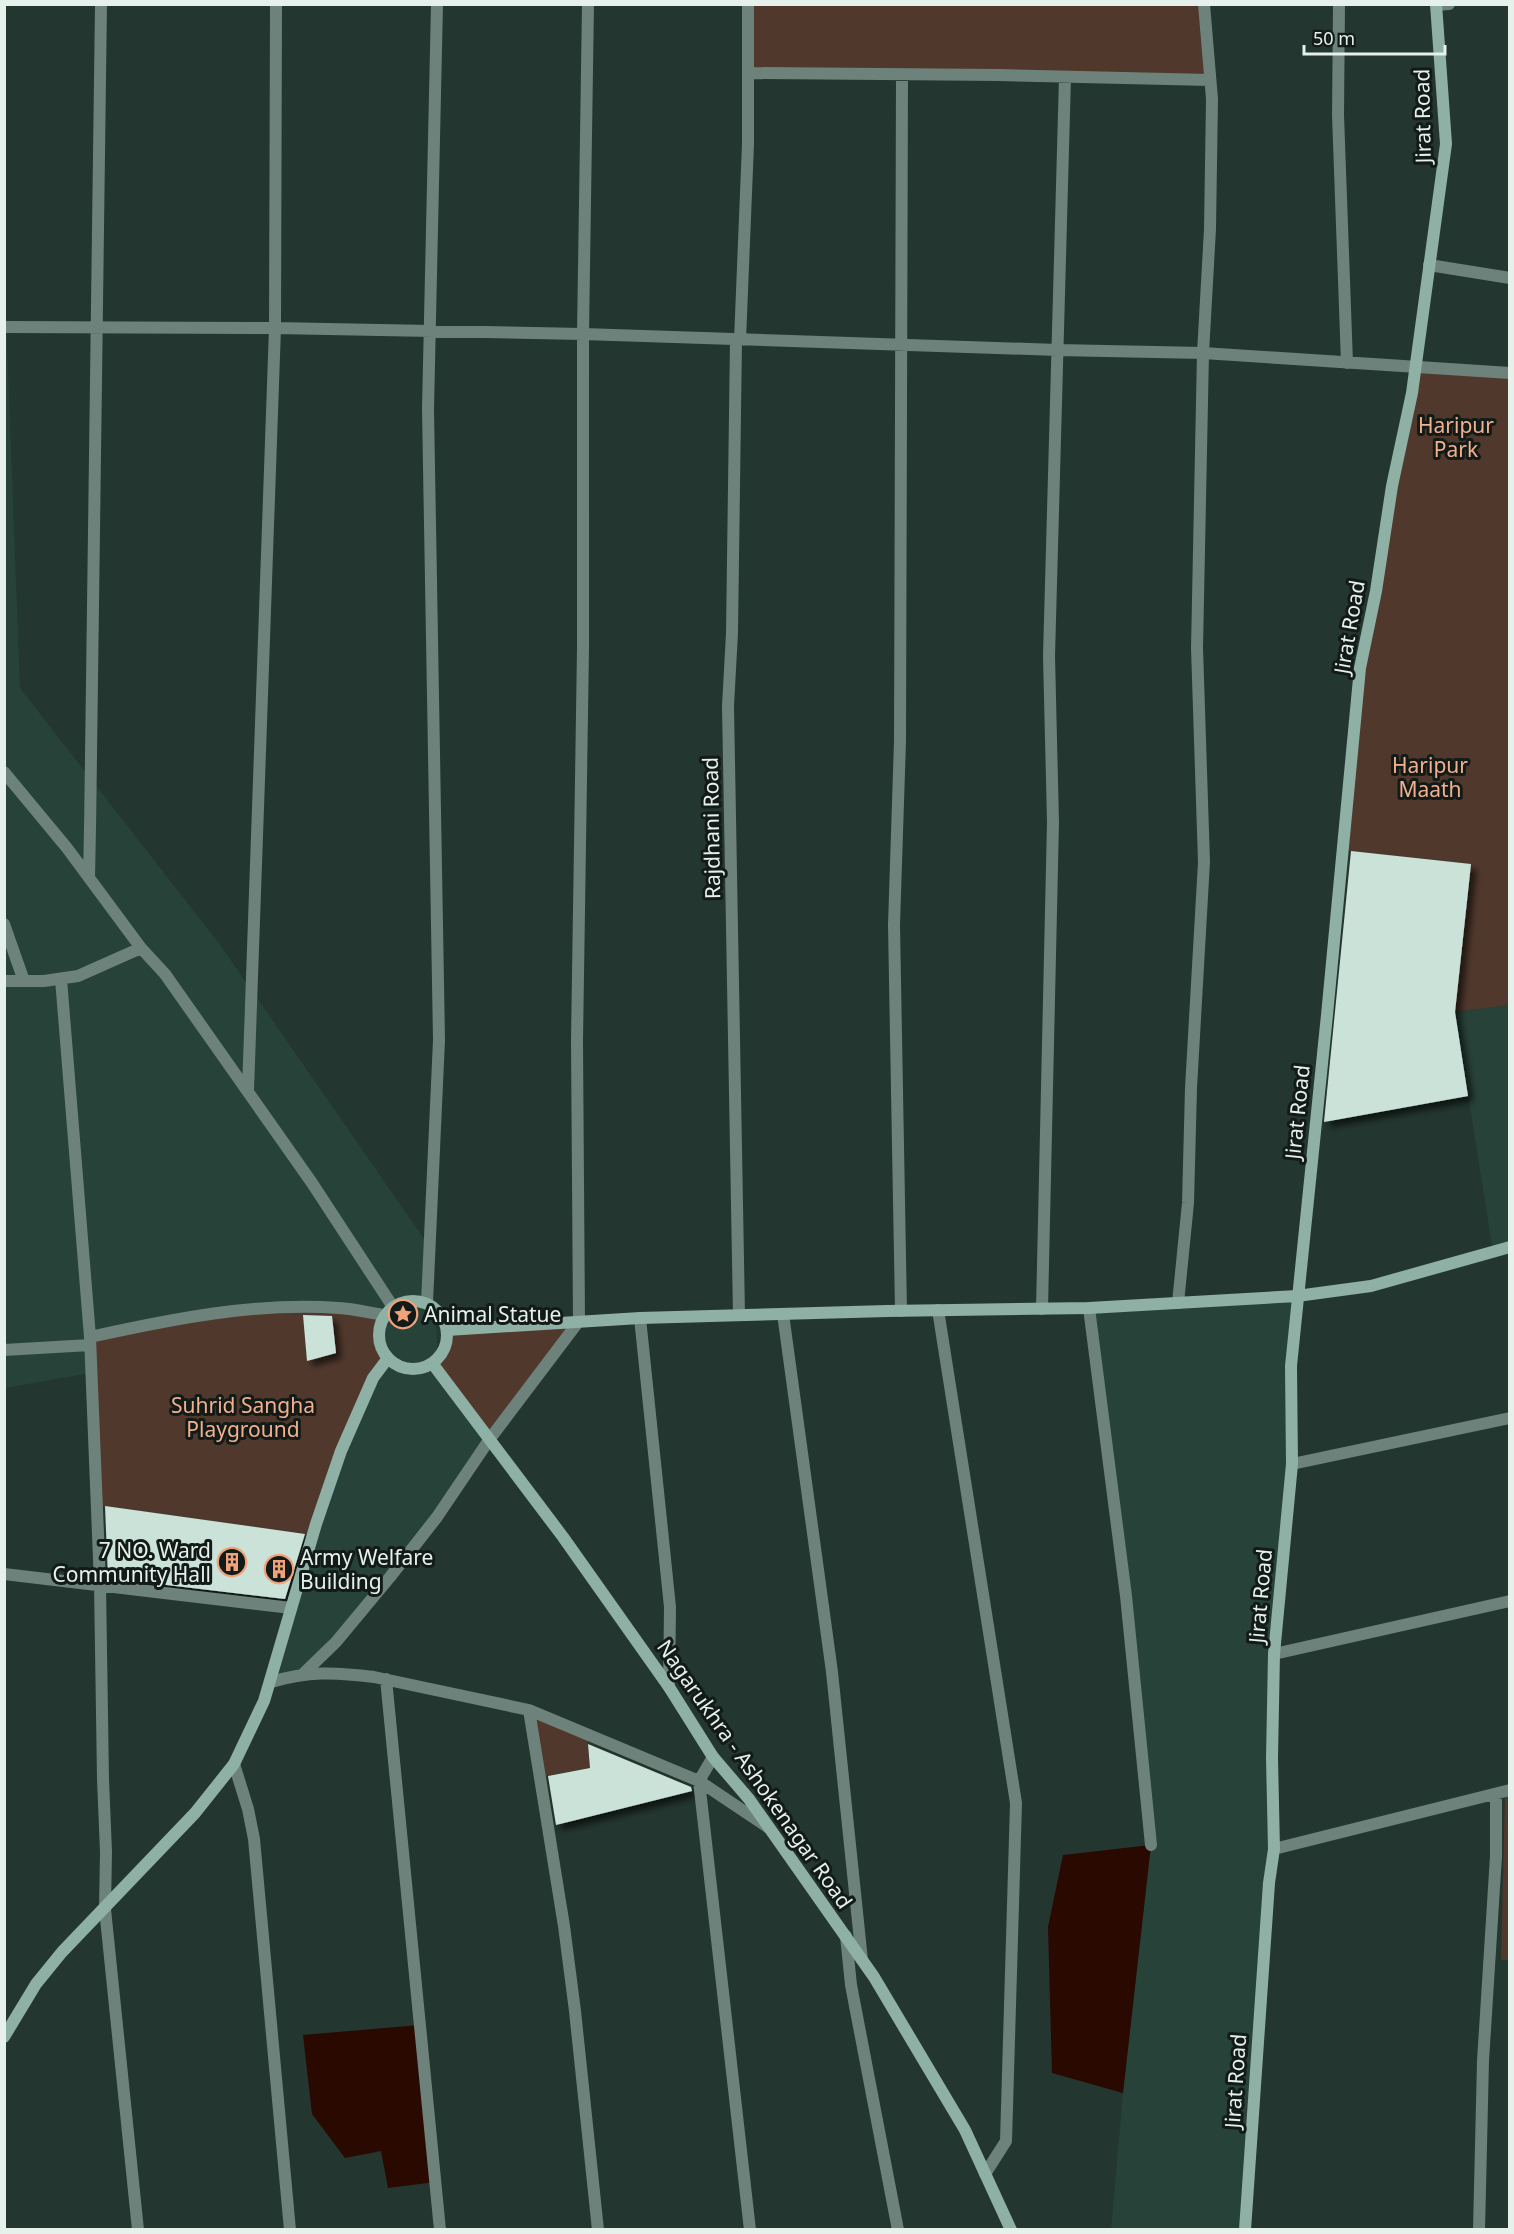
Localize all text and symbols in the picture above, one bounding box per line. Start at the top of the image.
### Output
scale bar [1304,18,1445,56]
text: 50 m [1313,26,1355,50]
street label: Jirat Road [1407,68,1437,166]
park label: Haripur Park [1418,411,1494,463]
street label: Jirat Road [1327,578,1371,678]
park label: Haripur Maath [1392,751,1468,803]
street label: Rajdhani Road [696,757,726,899]
street label: Jirat Road [1278,1063,1316,1163]
place icon: Animal Statue [387,1298,419,1330]
place label: Animal Statue [424,1300,561,1328]
park label: Suhrid Sangha Playground [171,1391,315,1443]
place label: 7 NO. Ward Community Hall [52,1536,211,1588]
place label: Army Welfare Building [300,1543,433,1595]
building icon: 7 NO. Ward Community Hall [216,1546,248,1578]
street label: Jirat Road [1242,1548,1278,1646]
building icon: Army Welfare Building [263,1553,295,1585]
street label: Nagarukhra - Ashokenagar Road [651,1634,859,1914]
street label: Jirat Road [1218,2033,1252,2131]

